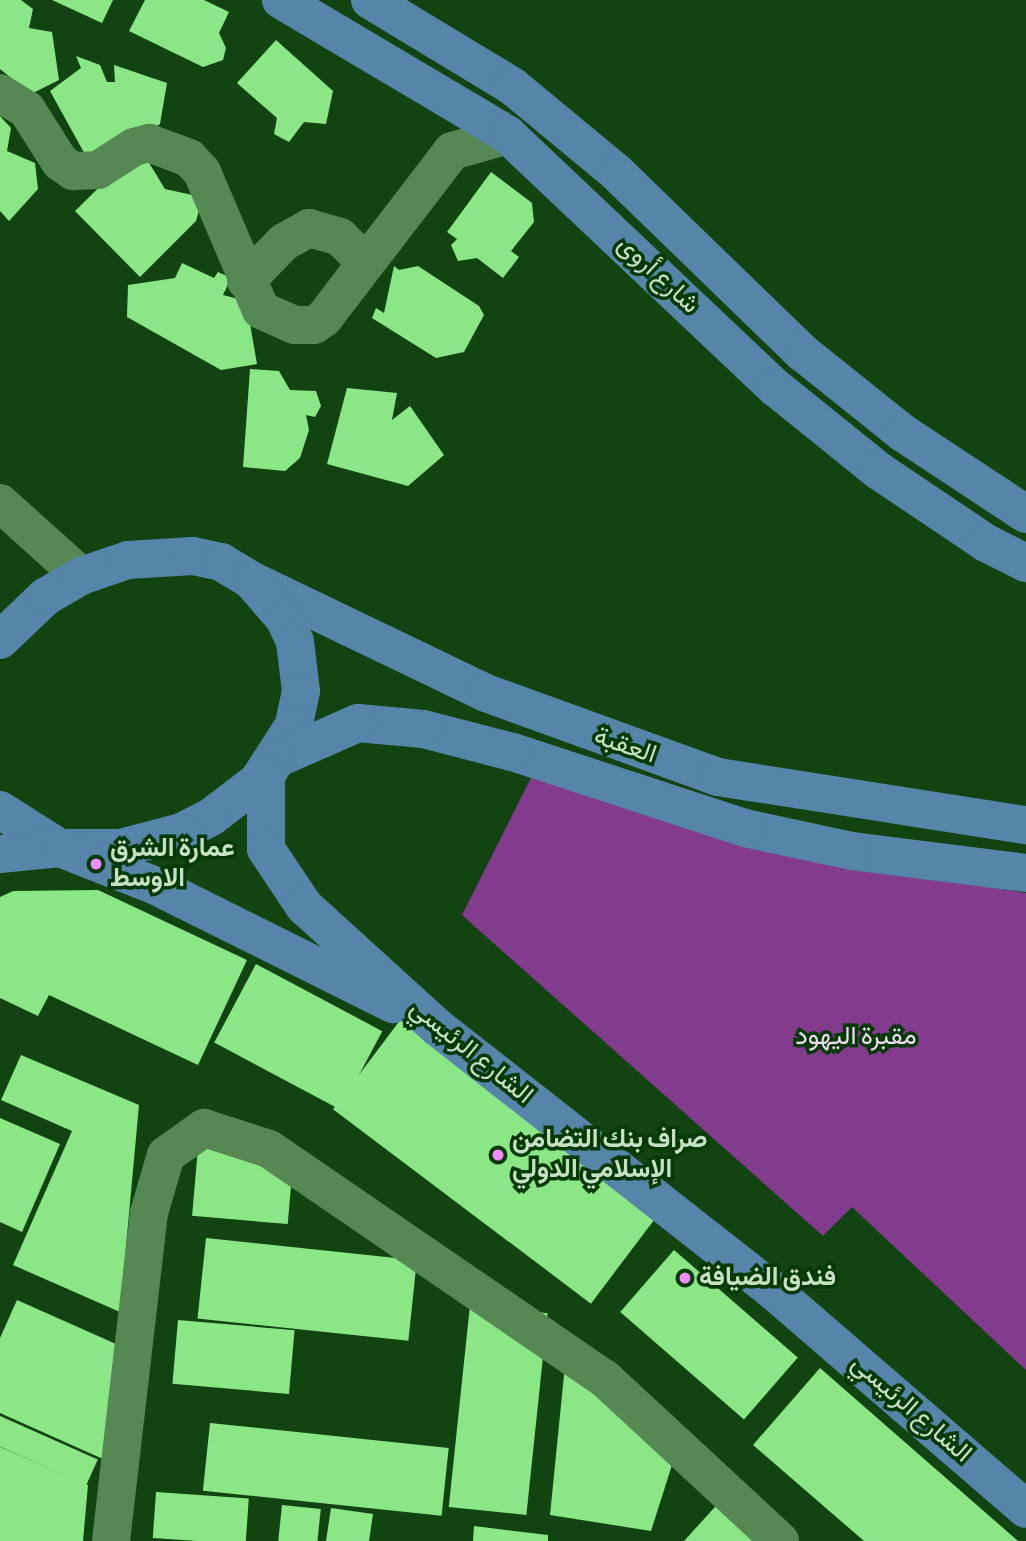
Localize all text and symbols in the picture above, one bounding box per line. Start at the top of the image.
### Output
street label: شارع أروى [610,229,706,321]
street label: العقبة [590,721,660,771]
place label: عمارة الشرق الاوسط [110,833,235,894]
marker: عمارة الشرق الاوسط [88,856,104,872]
street label: الشارع الرئيسي [403,993,539,1111]
park label: مقبرة اليهود [795,1021,917,1053]
place label: صراف بنك التضامن الإسلامي الدولي [512,1124,708,1186]
marker: صراف بنك التضامن الإسلامي الدولي [490,1147,506,1163]
place label: فندق الضيافة [699,1262,836,1294]
marker: فندق الضيافة [677,1270,693,1286]
street label: الشارع الرئيسي [844,1348,978,1470]

